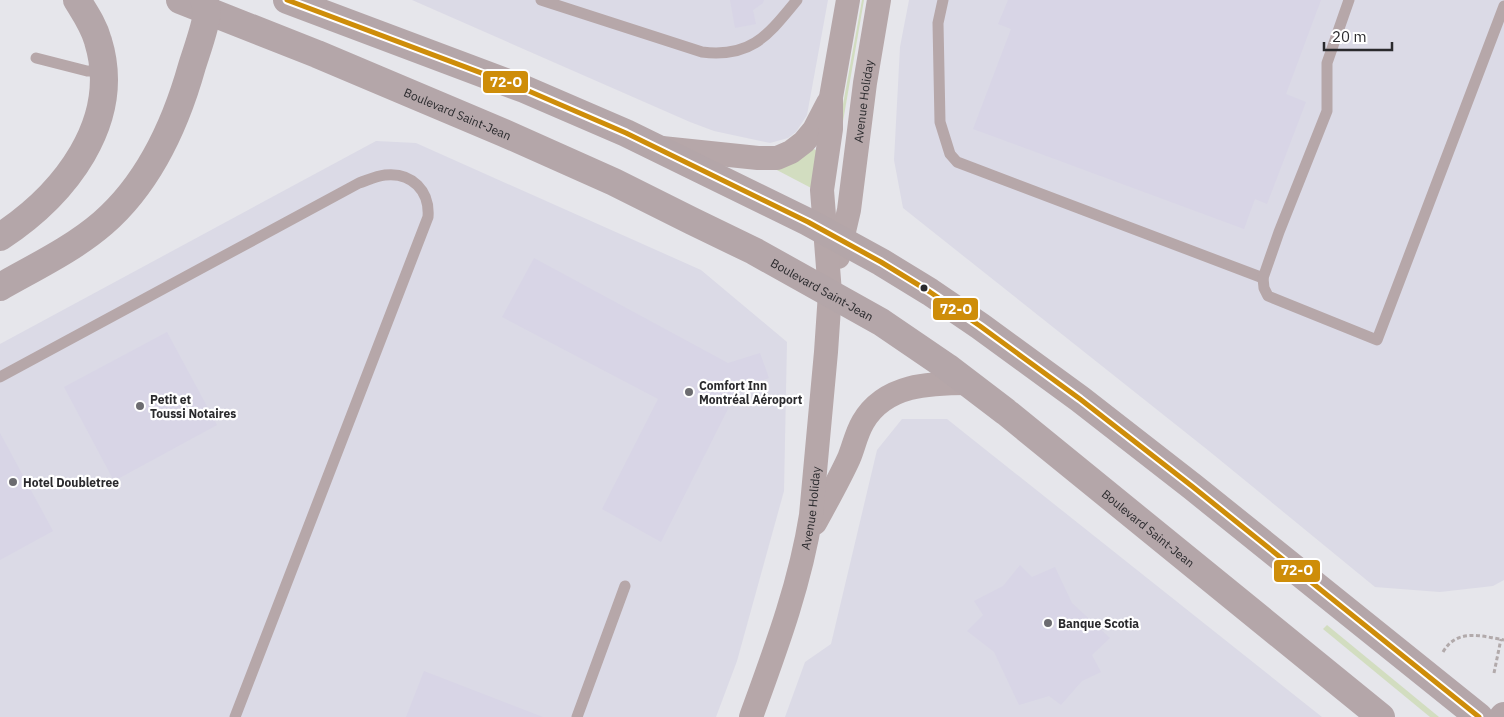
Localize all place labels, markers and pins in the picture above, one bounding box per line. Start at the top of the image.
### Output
unlabelled marker [919,283,929,293]
place label: Comfort Inn Montréal Aéroport [699,378,803,407]
marker: Comfort Inn Montréal Aéroport [683,386,695,398]
place label: Petit et Toussi Notaires [150,392,236,421]
marker: Petit et Toussi Notaires [134,400,146,412]
place label: Hotel Doubletree [23,475,119,490]
marker: Hotel Doubletree [7,476,19,488]
place label: Banque Scotia [1058,616,1139,631]
marker: Banque Scotia [1042,617,1054,629]

